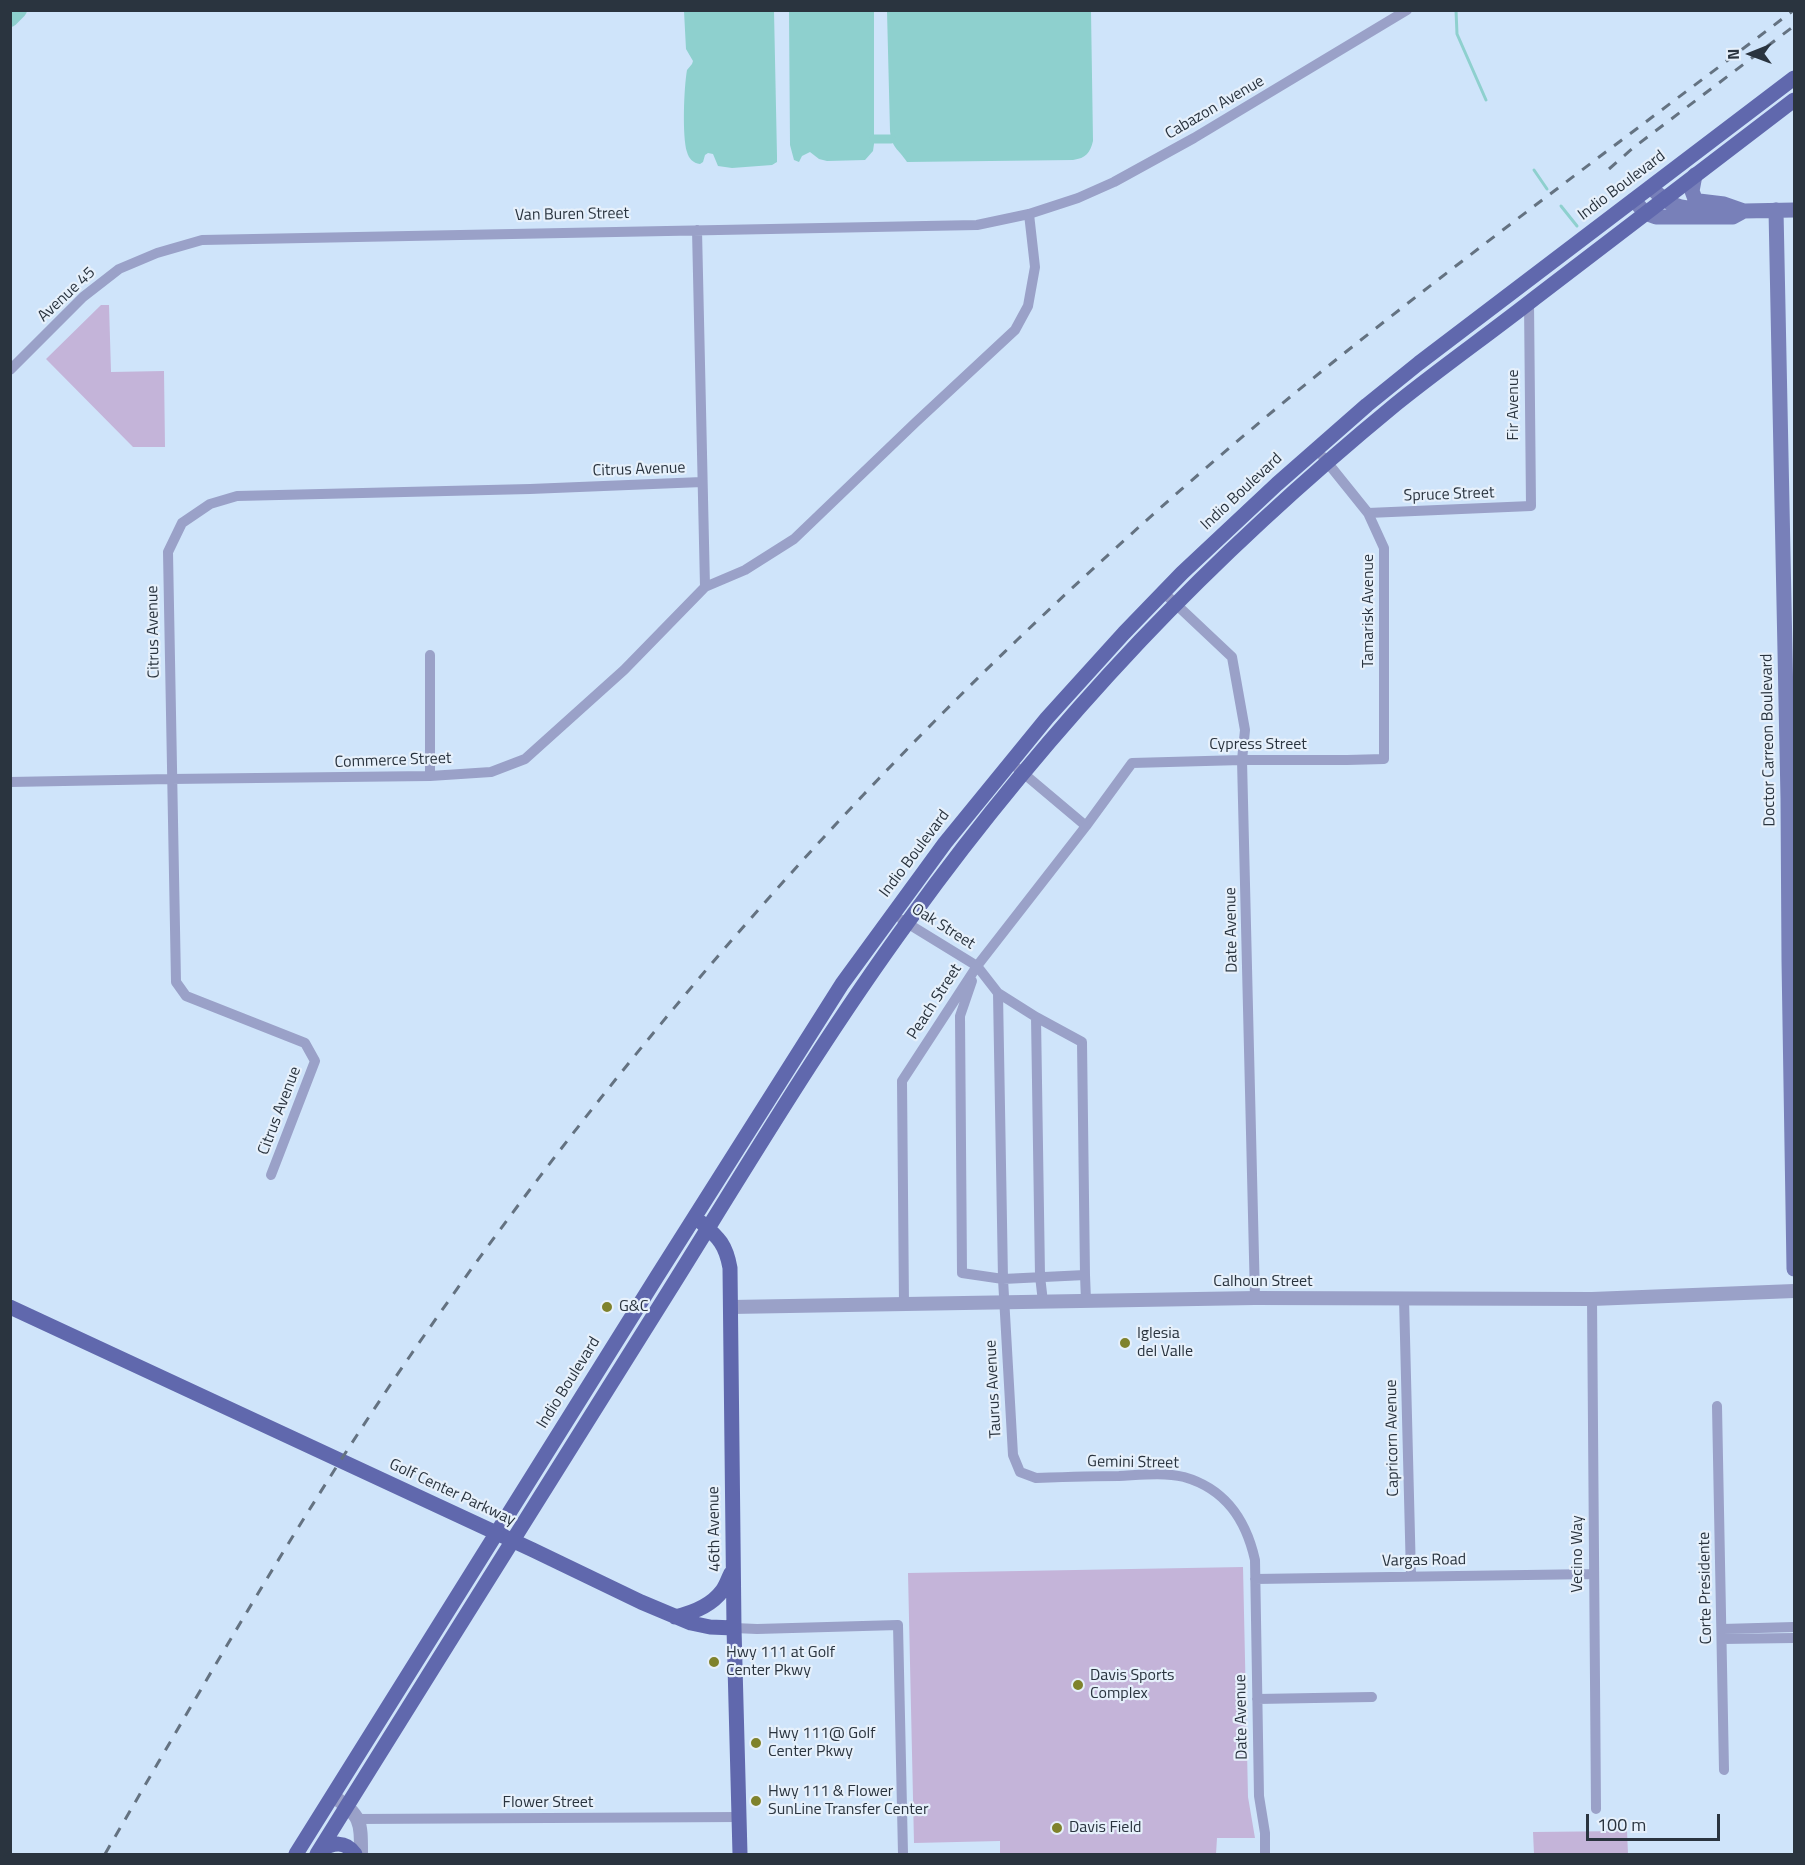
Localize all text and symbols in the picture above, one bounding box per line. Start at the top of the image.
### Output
north arrow [1721,24,1781,84]
text: N [1721,49,1745,60]
street label: Cabazon Avenue [1162,72,1268,144]
street label: Indio Boulevard [1575,147,1669,225]
street label: Van Buren Street [515,204,629,226]
street label: Avenue 45 [34,264,100,326]
street label: Fir Avenue [1504,369,1524,441]
street label: Indio Boulevard [1197,449,1287,535]
street label: Citrus Avenue [592,459,686,481]
street label: Spruce Street [1403,484,1495,506]
street label: Tamarisk Avenue [1359,554,1379,668]
street label: Citrus Avenue [144,585,164,679]
street label: Doctor Carreon Boulevard [1758,653,1780,827]
street label: Cypress Street [1209,735,1307,755]
street label: Commerce Street [334,749,452,773]
street label: Indio Boulevard [876,807,954,901]
street label: Date Avenue [1222,887,1242,973]
street label: Oak Street [908,900,978,954]
street label: Peach Street [904,961,966,1043]
street label: Citrus Avenue [254,1064,306,1158]
street label: Calhoun Street [1213,1272,1313,1292]
place label: G&C [619,1297,648,1317]
marker: G&C [600,1300,614,1314]
place label: Iglesia del Valle [1137,1324,1193,1362]
street label: Indio Boulevard [533,1334,605,1432]
marker: Iglesia del Valle [1118,1336,1132,1350]
street label: Taurus Avenue [982,1339,1006,1439]
street label: Capricorn Avenue [1382,1379,1404,1497]
street label: Gemini Street [1087,1453,1179,1473]
street label: Golf Center Parkway [386,1455,518,1531]
street label: 46th Avenue [705,1486,725,1572]
street label: Vecino Way [1568,1515,1588,1593]
street label: Corte Presidente [1695,1532,1717,1644]
street label: Vargas Road [1382,1551,1466,1571]
place label: Hwy 111 at Golf Center Pkwy [726,1643,835,1681]
marker: Hwy 111 at Golf Center Pkwy [707,1655,721,1669]
place label: Davis Sports Complex [1090,1666,1175,1704]
street label: Date Avenue [1232,1674,1252,1760]
marker: Davis Sports Complex [1071,1678,1085,1692]
place label: Hwy 111@ Golf Center Pkwy [768,1724,876,1762]
marker: Hwy 111@ Golf Center Pkwy [749,1736,763,1750]
place label: Hwy 111 & Flower SunLine Transfer Center [768,1782,928,1820]
street label: Flower Street [503,1793,593,1813]
marker: Hwy 111 & Flower SunLine Transfer Center [749,1794,763,1808]
scale bar [1589,1802,1722,1840]
text: 100 m [1597,1811,1646,1838]
place label: Davis Field [1069,1818,1142,1838]
marker: Davis Field [1050,1821,1064,1835]

